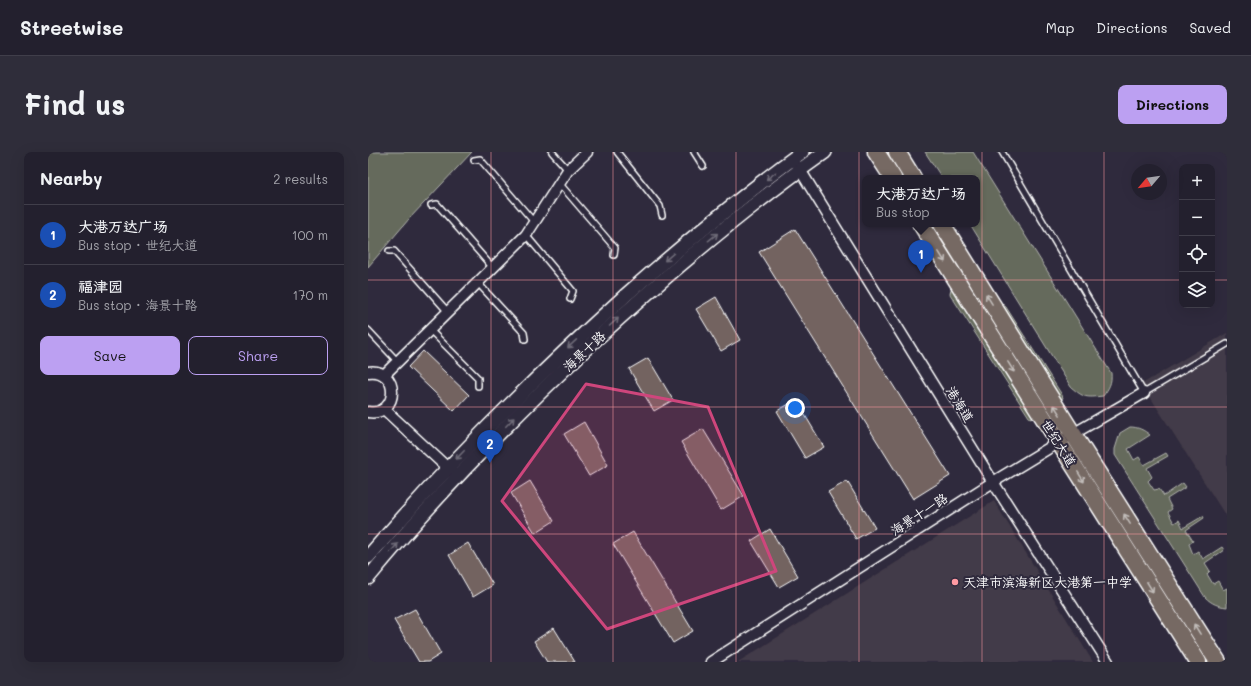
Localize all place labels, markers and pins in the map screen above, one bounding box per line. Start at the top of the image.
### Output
pin: 1 [908,240,934,273]
pin: 2 [477,430,503,463]
place label: 天津市滨海新区大港第一中学 [963,573,1132,590]
marker: 天津市滨海新区大港第一中学 [950,577,960,587]

